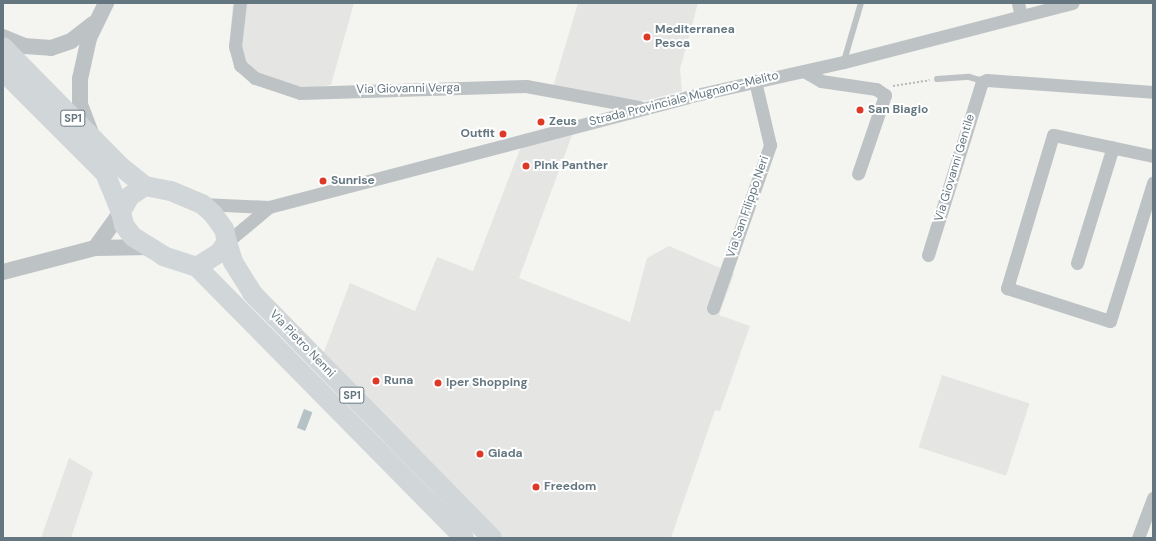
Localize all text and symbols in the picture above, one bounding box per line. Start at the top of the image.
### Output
place label: Mediterranea Pesca [655,23,735,51]
marker: Mediterranea Pesca [642,32,652,42]
street label: Strada Provinciale Mugnano-Melito [588,68,780,130]
street label: Via Giovanni Verga [356,81,460,97]
place label: San Biagio [868,103,928,117]
marker: San Biagio [855,105,865,115]
road number: SP1 [60,109,86,127]
street label: Via Giovanni Gentile [932,112,978,224]
place label: Zeus [549,115,577,129]
marker: Zeus [536,117,546,127]
place label: Outfit [460,127,495,141]
marker: Outfit [498,129,508,139]
street label: Via San Filippo Neri [724,154,772,260]
place label: Pink Panther [534,159,608,173]
marker: Pink Panther [521,161,531,171]
place label: Sunrise [331,174,375,188]
marker: Sunrise [318,176,328,186]
street label: Via Pietro Nenni [266,307,338,381]
place label: Runa [384,374,413,388]
marker: Runa [371,376,381,386]
place label: Iper Shopping [446,376,528,390]
marker: Iper Shopping [433,378,443,388]
road number: SP1 [339,386,365,404]
place label: Giada [488,447,523,461]
marker: Giada [475,449,485,459]
place label: Freedom [544,480,596,494]
marker: Freedom [531,482,541,492]

